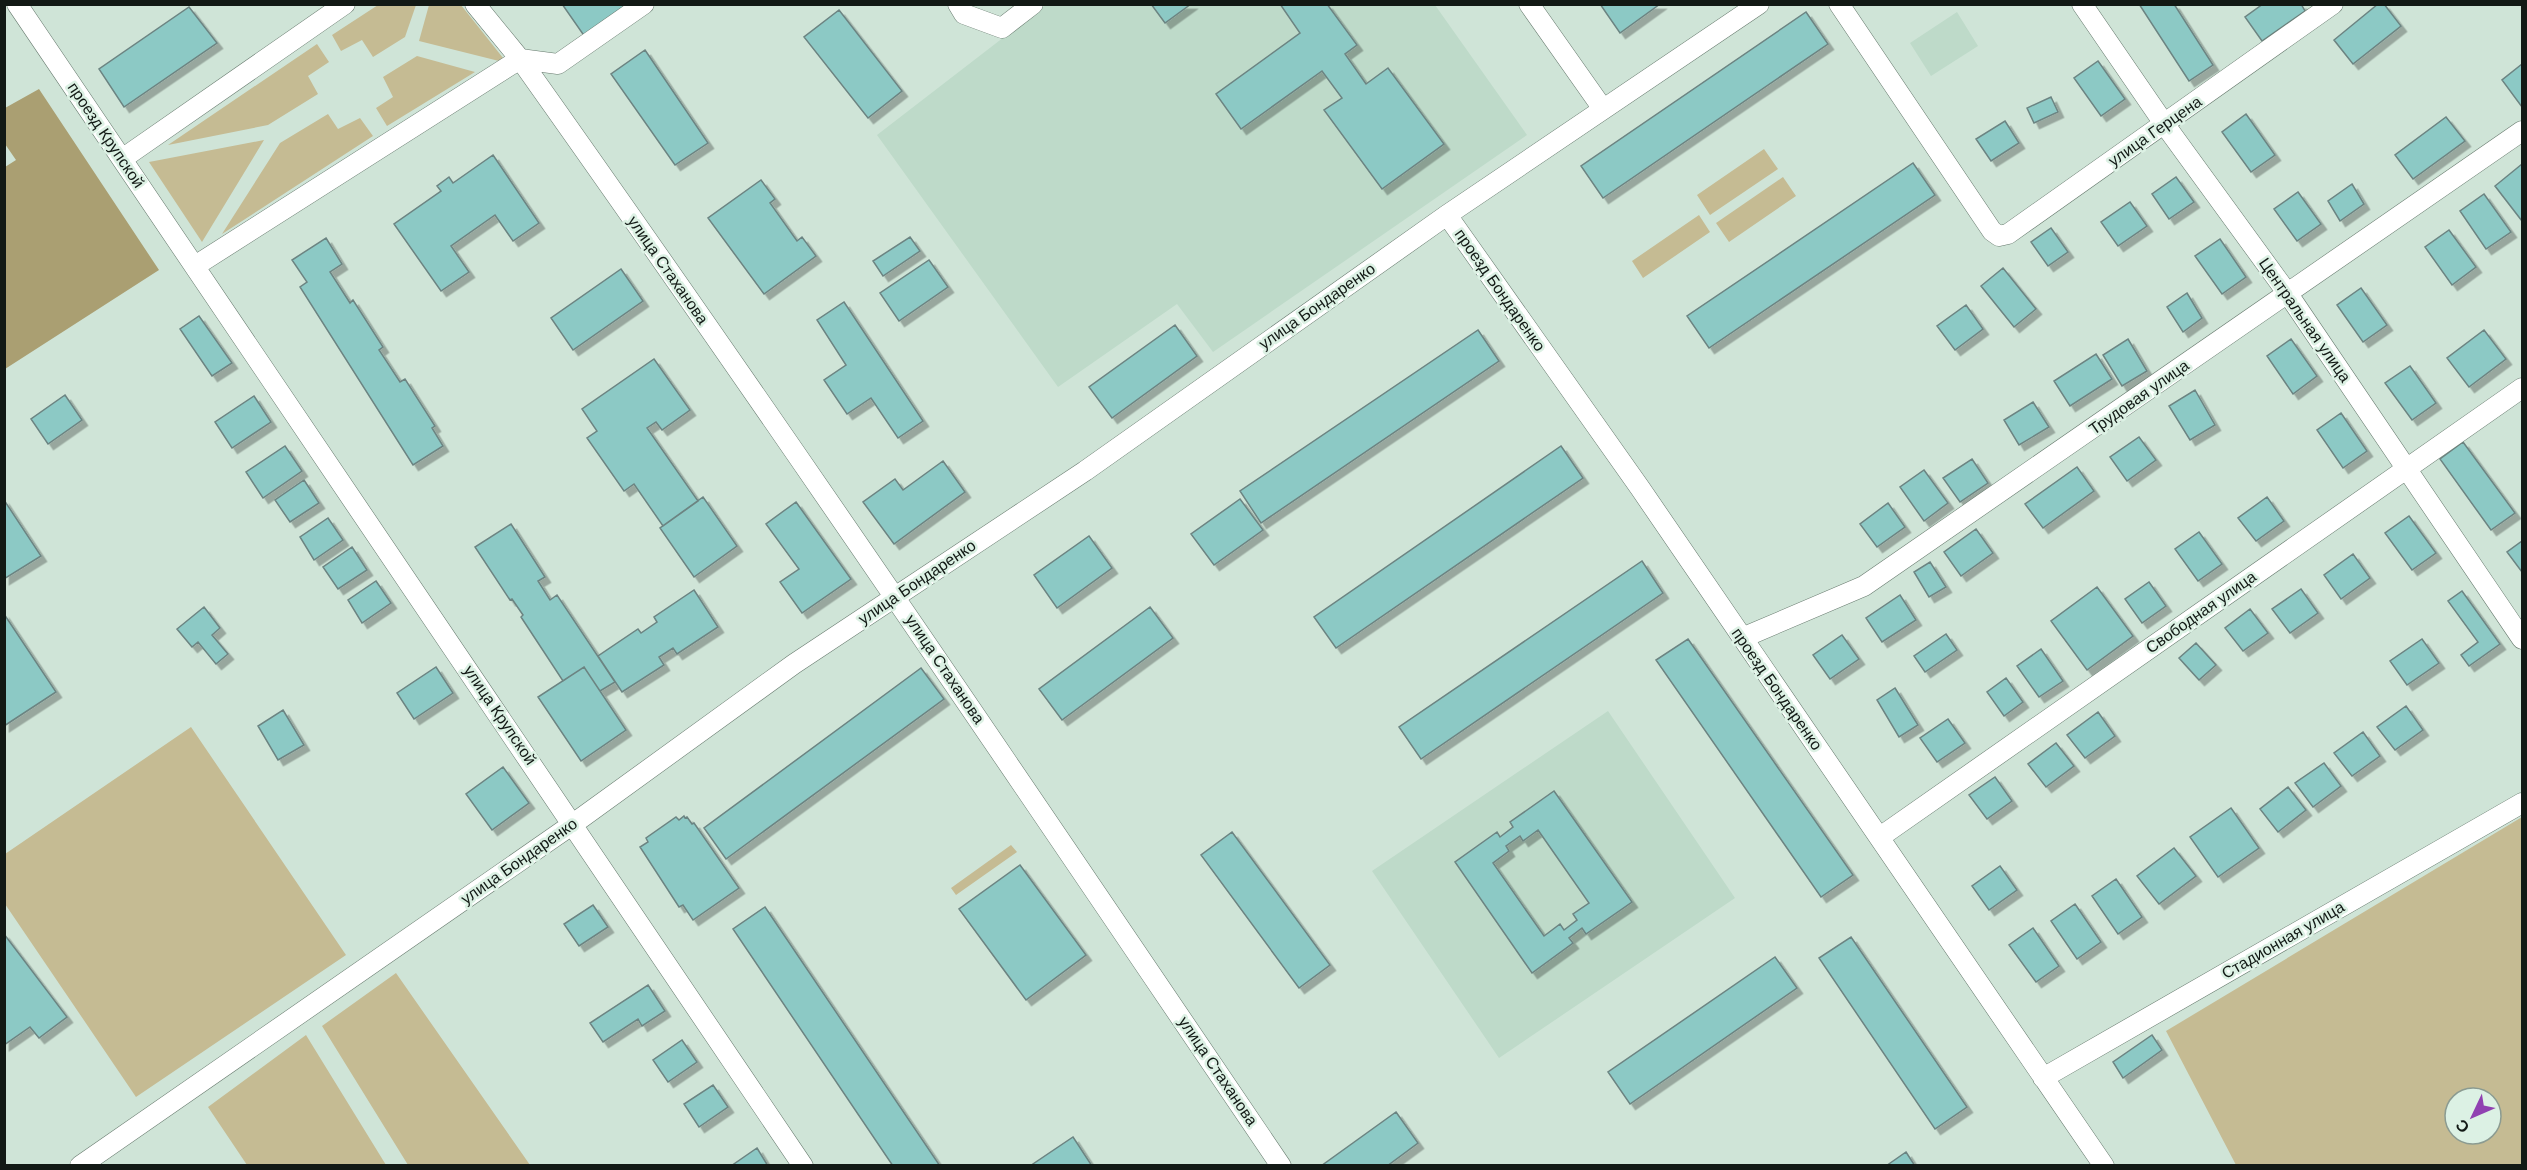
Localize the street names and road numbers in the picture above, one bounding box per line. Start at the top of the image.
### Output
street label: проезд Крупской [64,79,148,191]
street label: улица Герцена [2105,93,2205,169]
street label: улица Стаханова [624,213,712,327]
street label: проезд Бондаренко [1451,226,1549,354]
street label: Центральная улица [2256,255,2354,385]
street label: улица Бондаренко [1256,260,1378,352]
street label: Трудовая улица [2086,356,2192,438]
street label: улица Бондаренко [855,536,979,628]
street label: Свободная улица [2143,568,2259,656]
street label: улица Стаханова [902,611,988,727]
street label: проезд Бондаренко [1728,625,1826,753]
street label: улица Крупской [460,662,540,768]
street label: улица Бондаренко [458,815,580,907]
street label: Стадионная улица [2219,898,2347,982]
street label: улица Стаханова [1175,1013,1261,1129]

